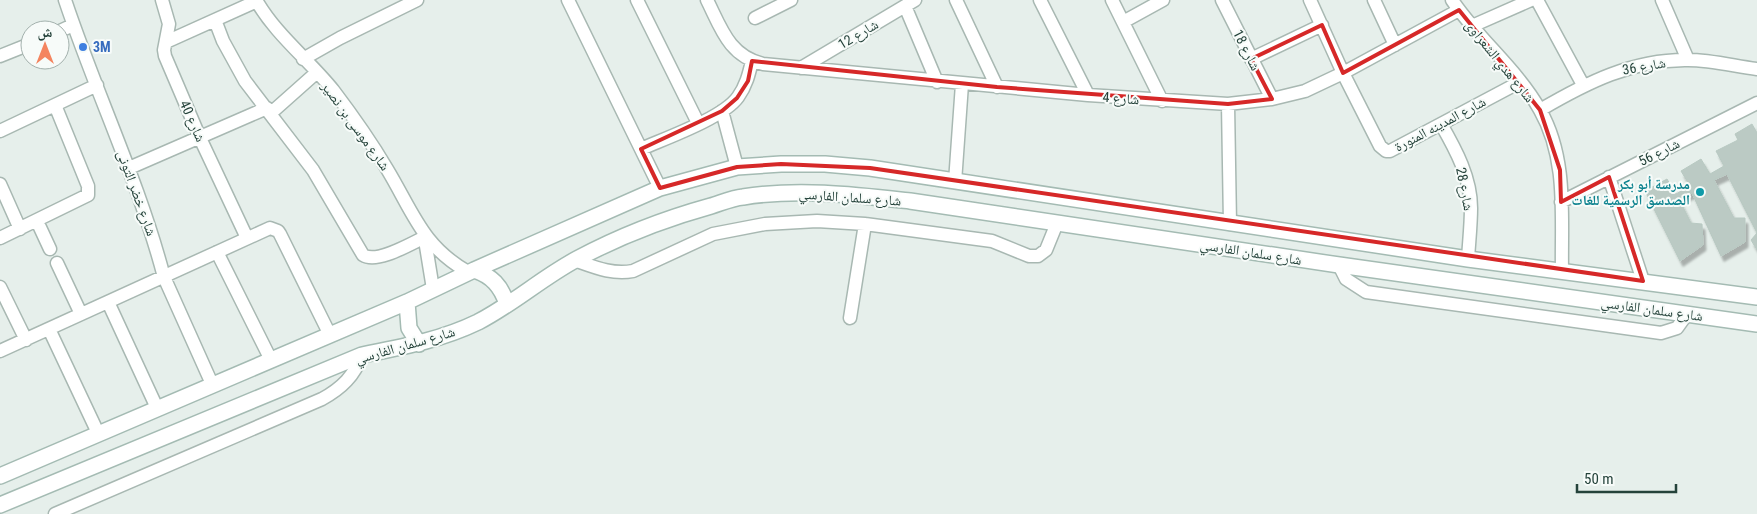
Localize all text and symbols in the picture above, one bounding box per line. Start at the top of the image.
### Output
street label: شارع 12 [835,16,882,54]
street label: شارع هدي الشعراوى [1459,17,1538,108]
north arrow [20,20,70,70]
text: ش [38,24,53,41]
street label: شارع 18 [1228,27,1264,74]
place label: 3M [93,39,111,55]
marker: 3M [77,41,89,53]
street label: شارع 36 [1621,54,1667,80]
street label: شارع موسى بن نصير [316,78,393,175]
street label: شارع 4 [1102,89,1140,109]
street label: شارع المدينه المنورة [1392,93,1489,156]
street label: شارع 40 [175,98,209,145]
street label: شارع 56 [1636,135,1683,171]
street label: شارع خضر التونى [112,148,160,239]
street label: شارع 28 [1451,166,1477,212]
place label: مدرسة أبو بكر الصدسق الرسمية للغات [1572,176,1690,209]
street label: شارع سلمان الفارسي [798,185,902,212]
marker: مدرسة أبو بكر الصدسق الرسمية للغات [1694,186,1706,198]
street label: شارع سلمان الفارسي [1198,236,1303,271]
street label: شارع سلمان الفارسي [1600,294,1704,328]
street label: شارع سلمان الفارسي [353,323,458,370]
scale bar [1577,462,1676,494]
text: 50 m [1584,470,1614,488]

